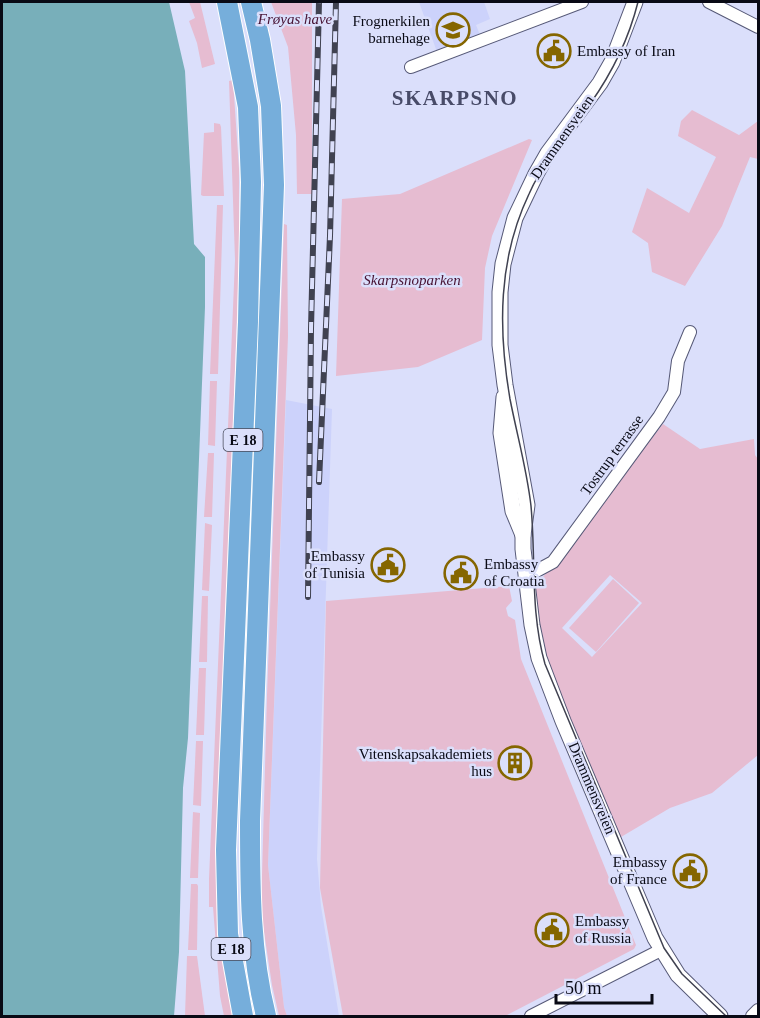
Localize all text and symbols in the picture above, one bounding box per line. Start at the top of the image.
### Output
park label: Frøyas have [257,11,333,27]
school or university icon: Frognerkilen barnehage [435,12,471,48]
place label: Frognerkilen barnehage [353,13,430,46]
public building icon: Embassy of Iran [536,33,572,69]
place label: Embassy of Iran [577,43,676,59]
district label: SKARPSNO [392,86,518,110]
street label: Drammensveien [527,92,597,182]
park label: Skarpsnoparken [363,272,461,288]
street label: Tostrup terrasse [578,412,647,498]
road number: E 18 [224,429,262,451]
public building icon: Embassy of Tunisia [370,547,406,583]
place label: Embassy of Tunisia [305,548,365,581]
public building icon: Embassy of Croatia [443,555,479,591]
place label: Embassy of Croatia [484,556,545,589]
street label: Drammensveien [565,740,619,837]
building icon: Vitenskapsakademiets hus [497,745,533,781]
place label: Vitenskapsakademiets hus [359,746,492,779]
public building icon: Embassy of France [672,853,708,889]
place label: Embassy of France [610,854,667,887]
public building icon: Embassy of Russia [534,912,570,948]
place label: Embassy of Russia [575,913,632,946]
road number: E 18 [212,938,250,960]
scale bar [556,967,652,1005]
text: 50 m [565,978,602,998]

